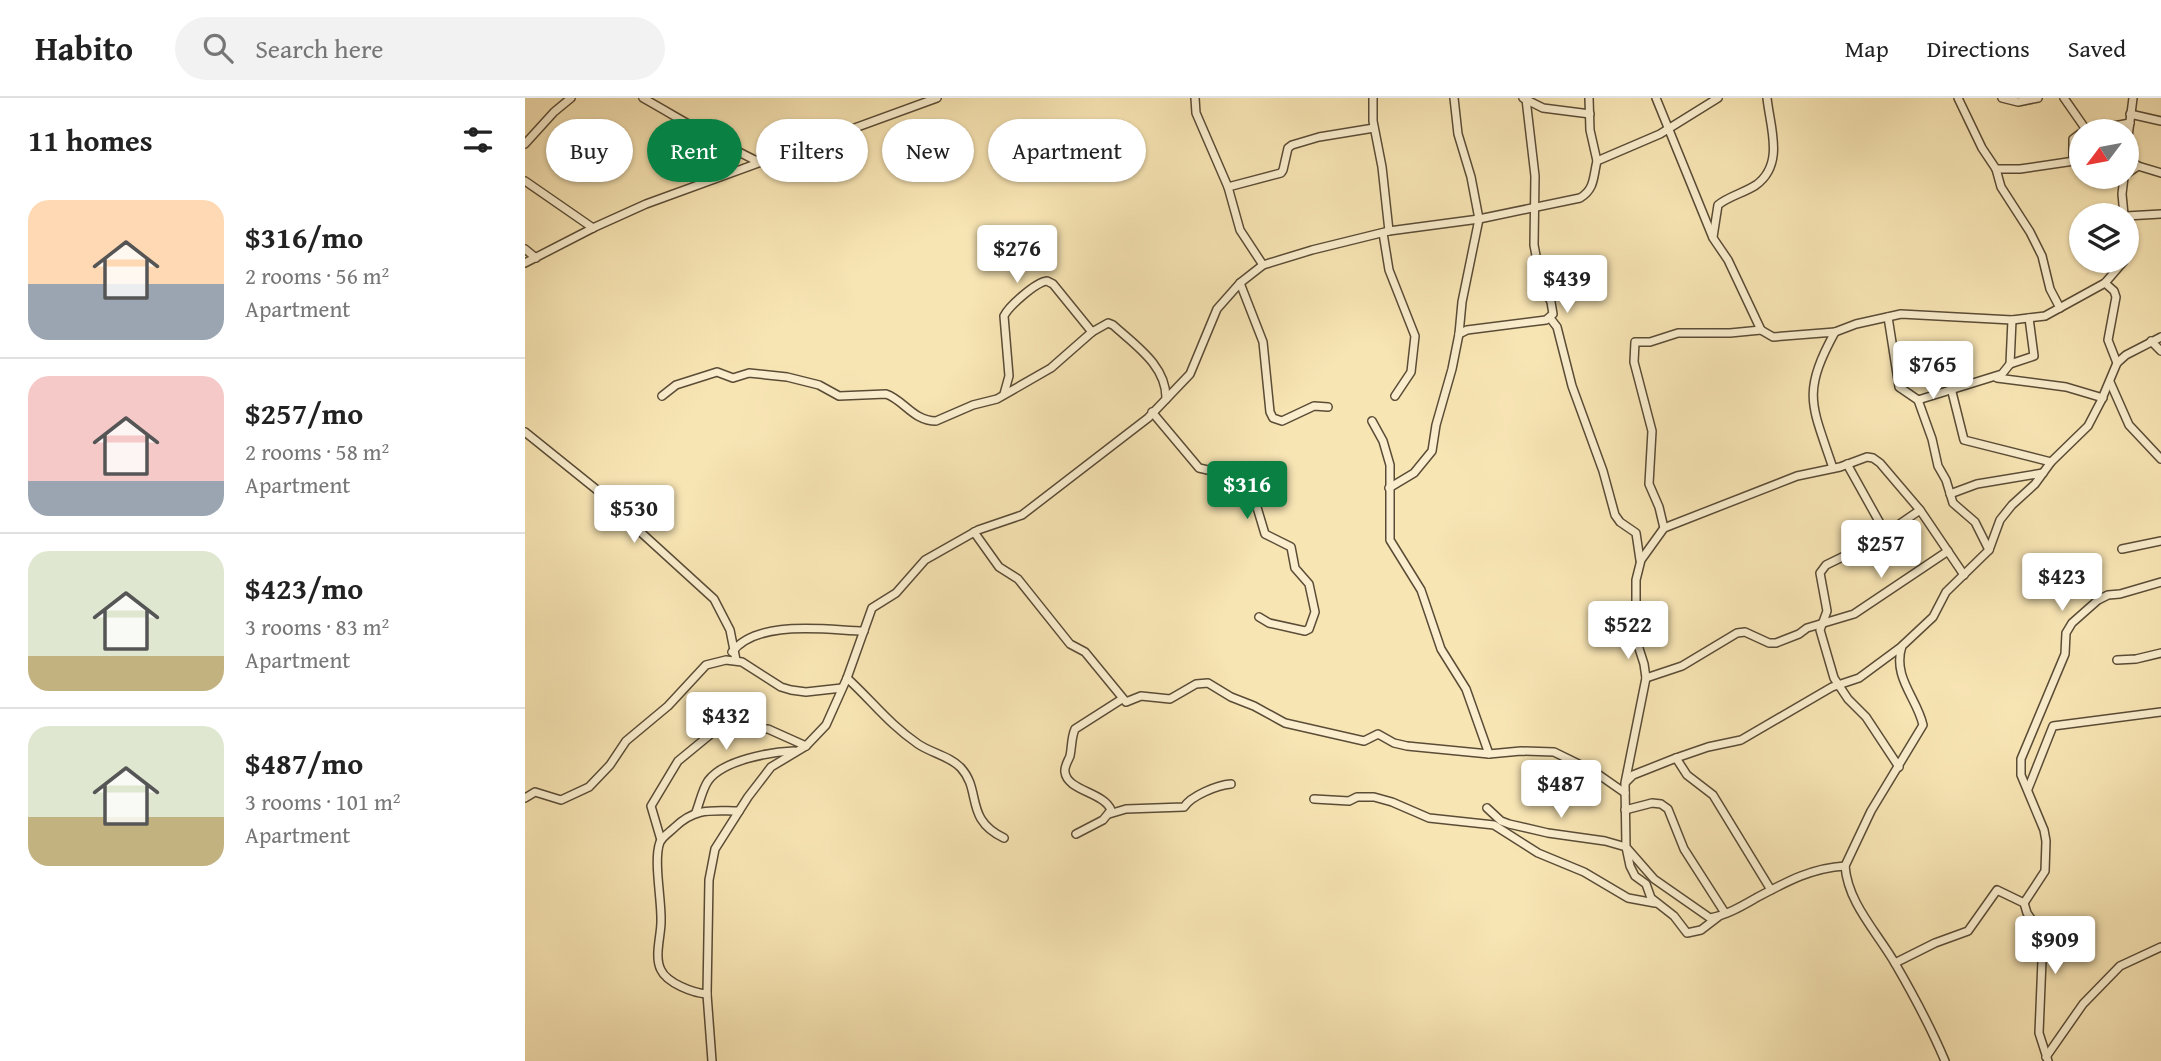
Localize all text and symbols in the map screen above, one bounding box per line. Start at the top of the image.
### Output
search box [175,17,665,80]
text: Habito [35,24,133,72]
icon: search [199,29,237,67]
text: Search here [255,29,383,68]
text: Map [1845,31,1889,66]
text: Directions [1927,31,2030,66]
text: Saved [2068,31,2126,66]
text: 11 homes [28,118,153,162]
chip: Buy [546,119,633,182]
chip: Rent [647,119,742,182]
chip: Filters [756,119,868,182]
chip: New [882,119,974,182]
chip: Apartment [988,119,1146,182]
north arrow [2069,119,2139,189]
map controls [2069,119,2139,273]
icon: filters [459,121,497,159]
button: layers [2069,203,2139,273]
text: $316/mo [245,215,363,259]
pin: $276 [976,226,1058,285]
icon: home [84,228,168,312]
text: $276 [993,231,1041,264]
pin: $439 [1526,256,1608,315]
text: 2 rooms · 56 m² [245,259,389,292]
text: $439 [1543,261,1591,294]
text: Apartment [245,292,350,325]
pin: $765 [1892,342,1974,401]
text: $765 [1909,347,1957,380]
text: $257/mo [245,391,363,435]
icon: home [84,404,168,488]
text: 2 rooms · 58 m² [245,435,389,468]
pin: $316 [1206,462,1288,521]
text: $316 [1223,467,1271,500]
text: Apartment [245,468,350,501]
pin: $530 [593,486,675,545]
text: $530 [610,491,658,524]
pin: $257 [1840,520,1922,580]
text: $257 [1857,526,1905,559]
pin: $423 [2021,554,2103,613]
text: $423 [2038,559,2086,592]
text: $423/mo [245,566,363,610]
icon: home [84,579,168,663]
pin: $522 [1587,602,1669,661]
text: $522 [1604,607,1652,640]
text: 3 rooms · 83 m² [245,610,389,643]
text: Apartment [245,643,350,676]
pin: $432 [685,692,767,752]
text: $432 [702,698,750,731]
text: $487/mo [245,741,363,785]
icon: home [84,754,168,838]
pin: $487 [1520,760,1602,820]
text: $487 [1537,766,1585,799]
text: 3 rooms · 101 m² [245,785,400,818]
text: Apartment [245,818,350,851]
pin: $909 [2014,916,2096,976]
text: $909 [2031,922,2079,955]

